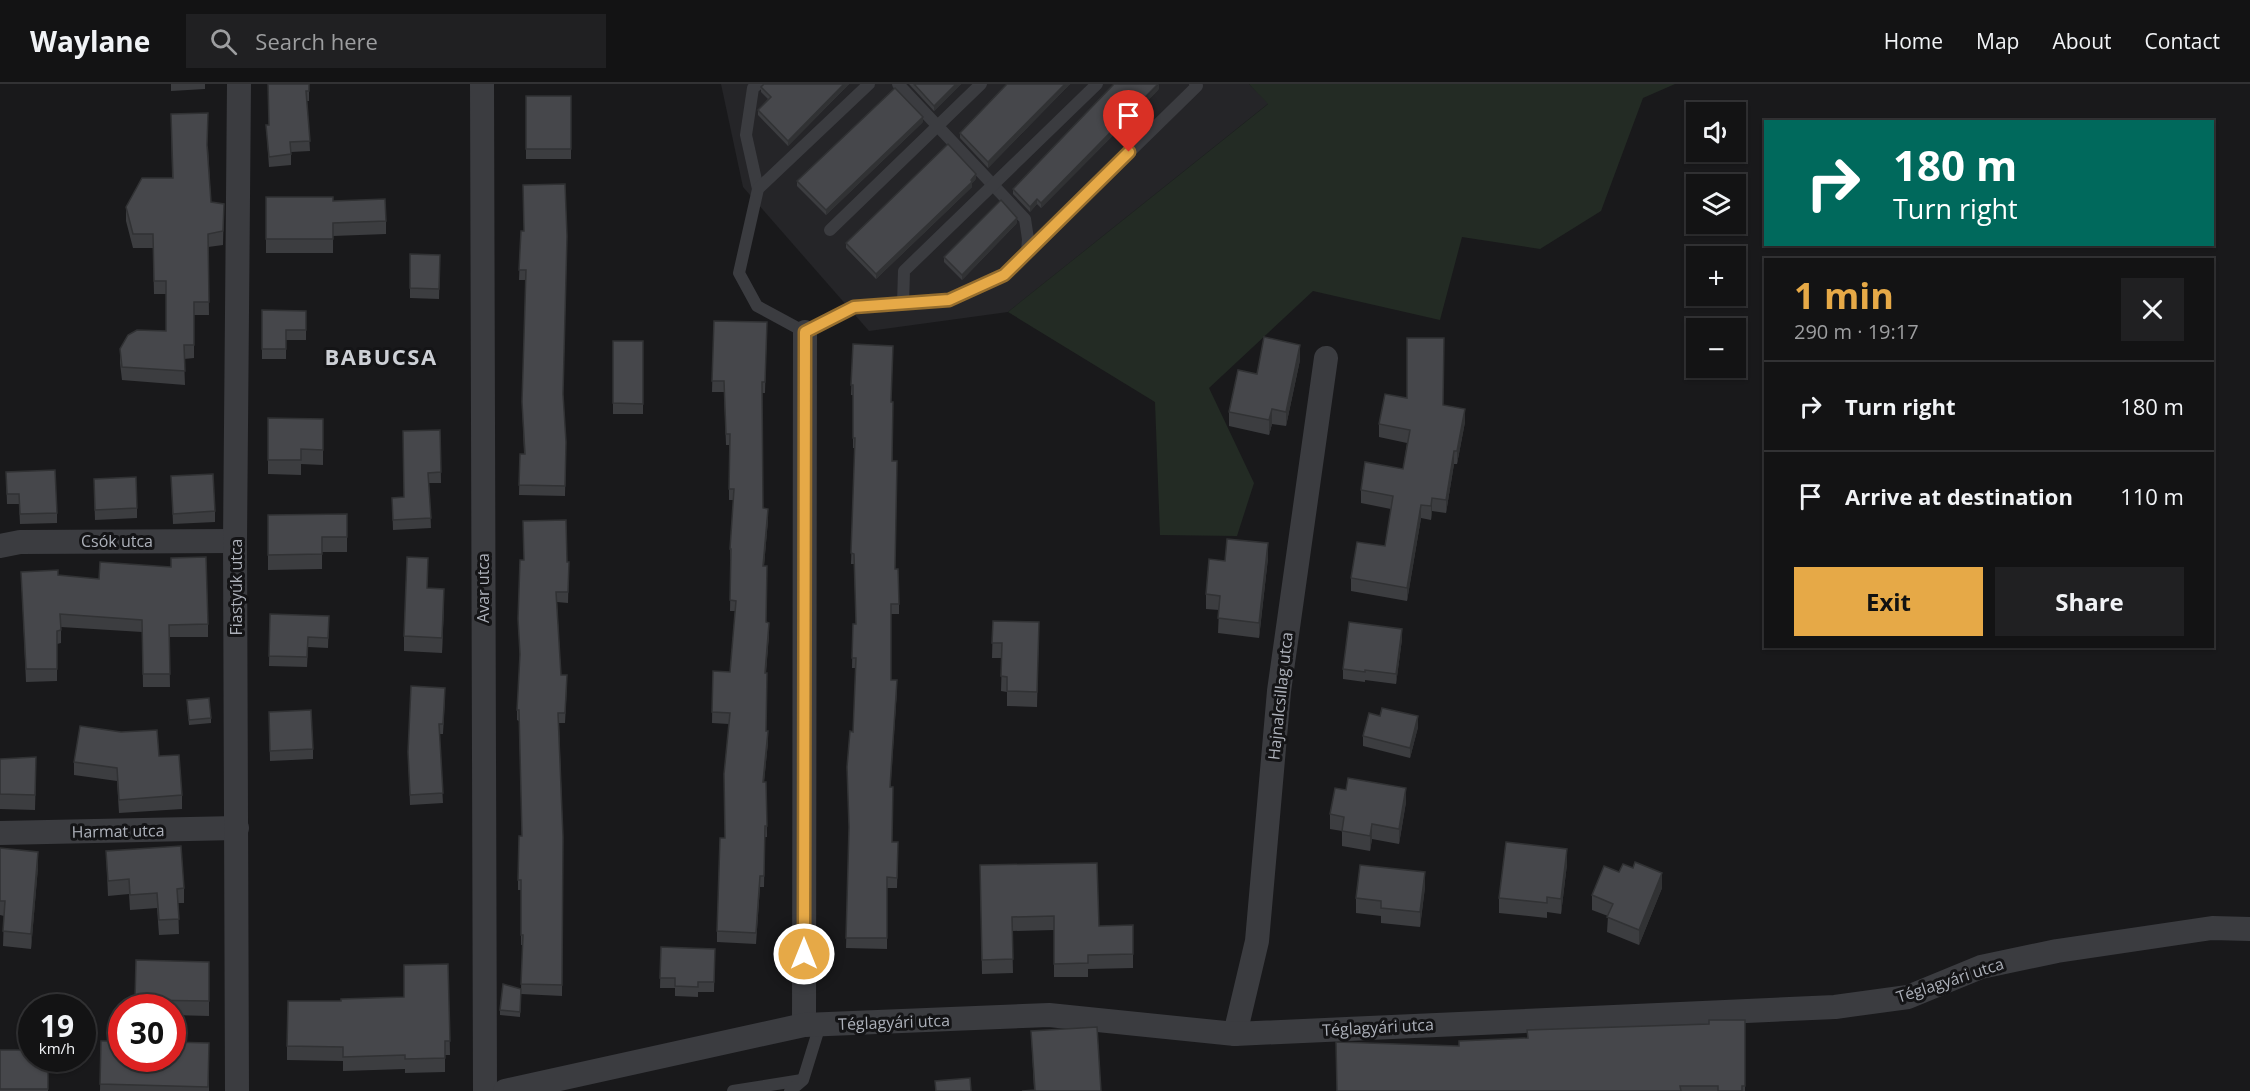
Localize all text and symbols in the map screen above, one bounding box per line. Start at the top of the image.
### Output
search box [186,14,606,68]
text: Waylane [30,22,150,60]
icon: search [207,25,240,58]
text: Search here [255,26,378,56]
text: Home [1884,27,1943,55]
text: Map [1976,27,2019,55]
text: About [2052,27,2112,55]
text: Contact [2145,27,2220,55]
pin [1103,90,1154,152]
icon: arrive [1112,99,1145,132]
map controls [1686,102,1746,378]
button: sound [1686,102,1746,162]
text: 180 m [1893,136,2017,193]
icon: right [1794,144,1872,222]
button: layers [1686,174,1746,234]
text: Turn right [1893,190,2018,227]
button: + [1686,246,1746,306]
text: 1 min [1794,271,1894,320]
button: close [2121,278,2184,341]
button: − [1686,318,1746,378]
text: 290 m · 19:17 [1794,318,1919,345]
district label: BABUCSA [324,341,438,371]
icon: right [1794,390,1827,423]
text: Turn right [1845,391,1956,421]
text: 180 m [2120,391,2184,421]
icon: arrive [1794,480,1827,513]
text: Arrive at destination [1845,481,2073,511]
text: 110 m [2120,481,2184,511]
street label: Csók utca [81,530,153,552]
street label: Fiastyúk utca [225,539,247,635]
street label: Avar utca [472,553,494,623]
button: Exit [1794,567,1983,636]
button: Share [1995,567,2184,636]
street label: Hajnalcsillag utca [1262,631,1298,761]
street label: Harmat utca [71,819,165,843]
position arrow [772,922,836,986]
street label: Téglagyári utca [1893,952,2007,1008]
speed limit sign: 30 [108,994,186,1072]
text: 19 [40,1005,74,1046]
street label: Téglagyári utca [838,1009,950,1035]
street label: Téglagyári utca [1322,1013,1434,1041]
text: km/h [39,1038,75,1058]

